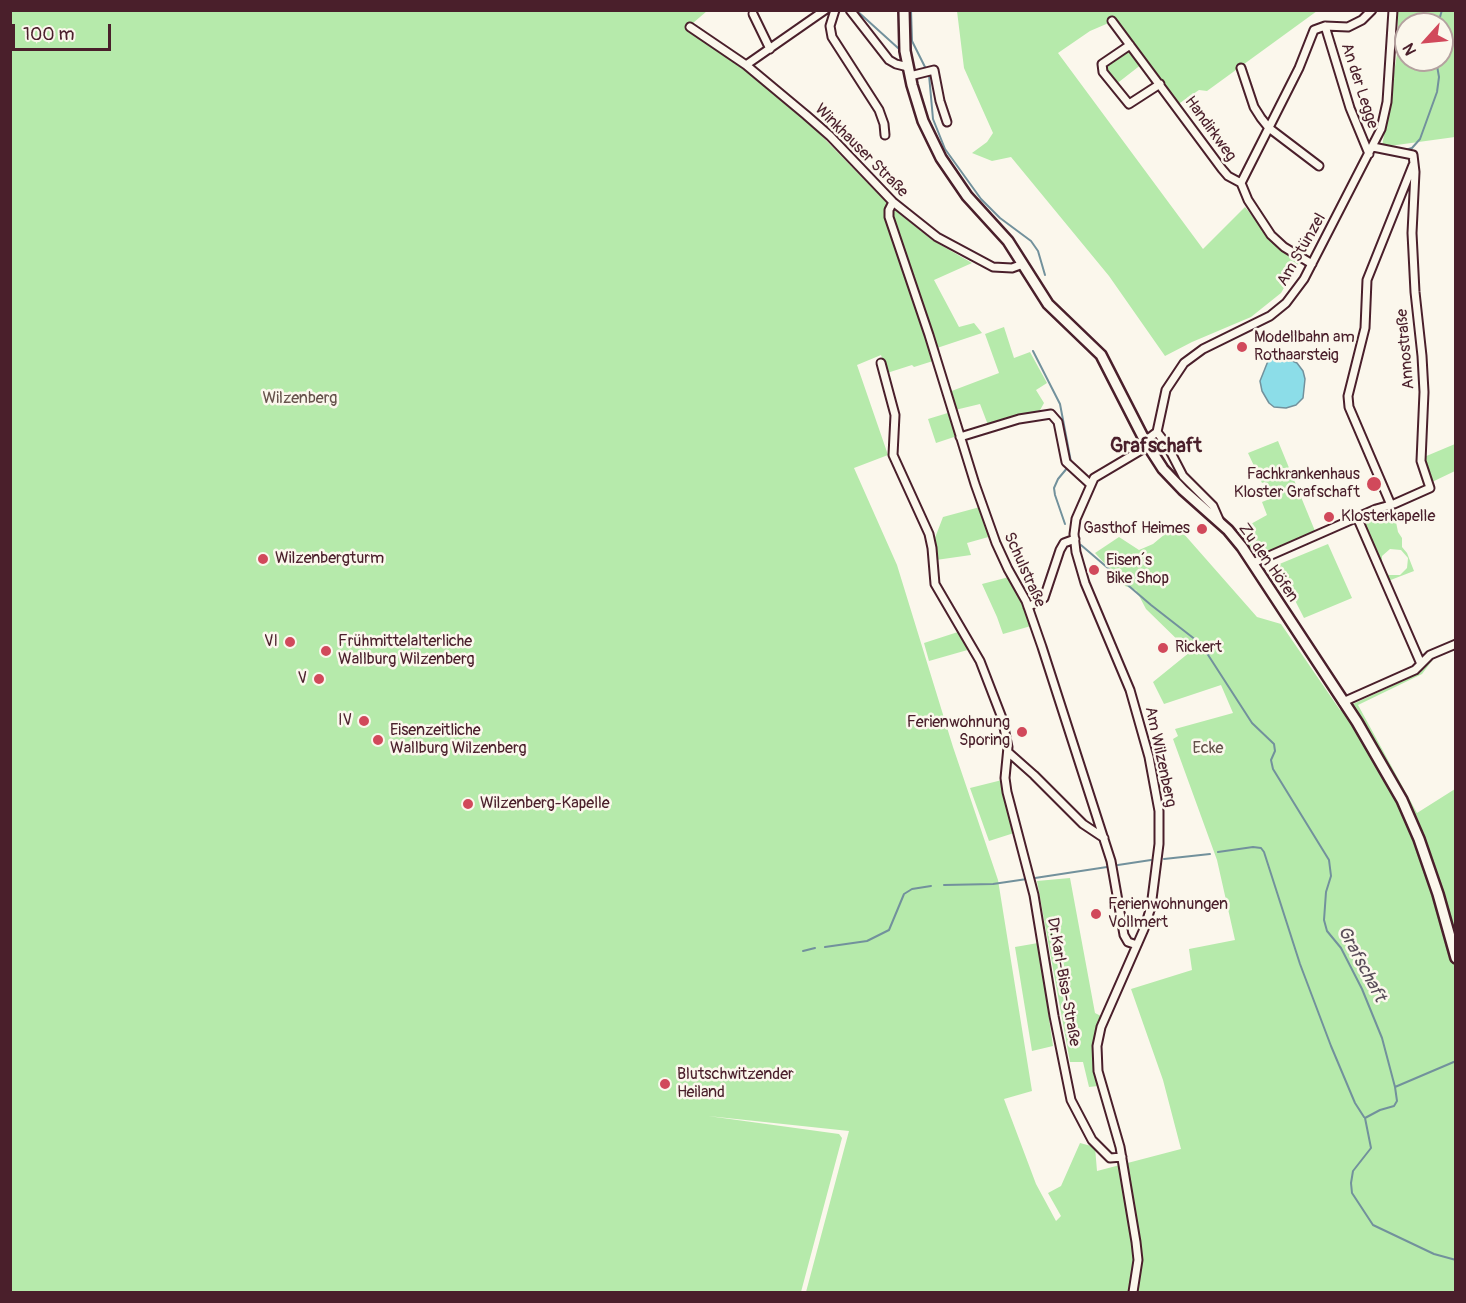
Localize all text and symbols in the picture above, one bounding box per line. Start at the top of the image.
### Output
scale bar [15,12,114,50]
north arrow [1394,12,1454,72]
text: 100 m [23,23,75,46]
text: N [1398,40,1421,59]
street label: An der Legge [1336,41,1382,131]
street label: Handirkweg [1180,93,1240,165]
street label: Winkhauser Straße [810,100,912,202]
street label: Am Stünzel [1273,210,1331,290]
street label: Annostraße [1393,308,1419,390]
place label: Modellbahn am Rothaarsteig [1254,328,1355,366]
marker: Modellbahn am Rothaarsteig [1235,340,1249,354]
park label: Wilzenberg [263,389,337,409]
district label: Grafschaft [1110,435,1202,459]
place label: Fachkrankenhaus Kloster Grafschaft [1234,465,1360,503]
marker: Fachkrankenhaus Kloster Grafschaft [1365,475,1383,493]
place label: Klosterkapelle [1341,507,1435,527]
marker: Klosterkapelle [1322,510,1336,524]
place label: Gasthof Heimes [1083,519,1190,539]
street label: Zu den Höfen [1234,520,1302,606]
marker: Gasthof Heimes [1195,522,1209,536]
street label: Schulstraße [999,529,1049,611]
place label: Wilzenbergturm [275,549,384,569]
place label: Eisen´s Bike Shop [1106,551,1169,589]
marker: Wilzenbergturm [256,552,270,566]
marker: Eisen´s Bike Shop [1087,563,1101,577]
place label: VI [264,632,278,652]
place label: Frühmittelalterliche Wallburg Wilzenberg [338,632,475,670]
marker: VI [283,635,297,649]
place label: Rickert [1175,638,1222,658]
marker: Rickert [1156,641,1170,655]
marker: Frühmittelalterliche Wallburg Wilzenberg [319,644,333,658]
place label: V [297,669,307,689]
marker: V [312,672,326,686]
street label: Am Wilzenberg [1140,705,1180,809]
place label: IV [338,711,352,731]
place label: Ferienwohnung Sporing [907,713,1010,751]
marker: IV [357,714,371,728]
place label: Eisenzeitliche Wallburg Wilzenberg [390,721,527,759]
marker: Ferienwohnung Sporing [1015,725,1029,739]
marker: Eisenzeitliche Wallburg Wilzenberg [371,733,385,747]
park label: Ecke [1192,739,1224,759]
place label: Wilzenberg-Kapelle [480,794,610,814]
marker: Wilzenberg-Kapelle [461,797,475,811]
place label: Ferienwohnungen Vollmert [1108,895,1228,933]
marker: Ferienwohnungen Vollmert [1089,907,1103,921]
street label: Dr.Karl-Bisa-Straße [1042,916,1084,1048]
water label: Grafschaft [1332,922,1390,1006]
place label: Blutschwitzender Heiland [677,1065,794,1103]
marker: Blutschwitzender Heiland [658,1077,672,1091]

